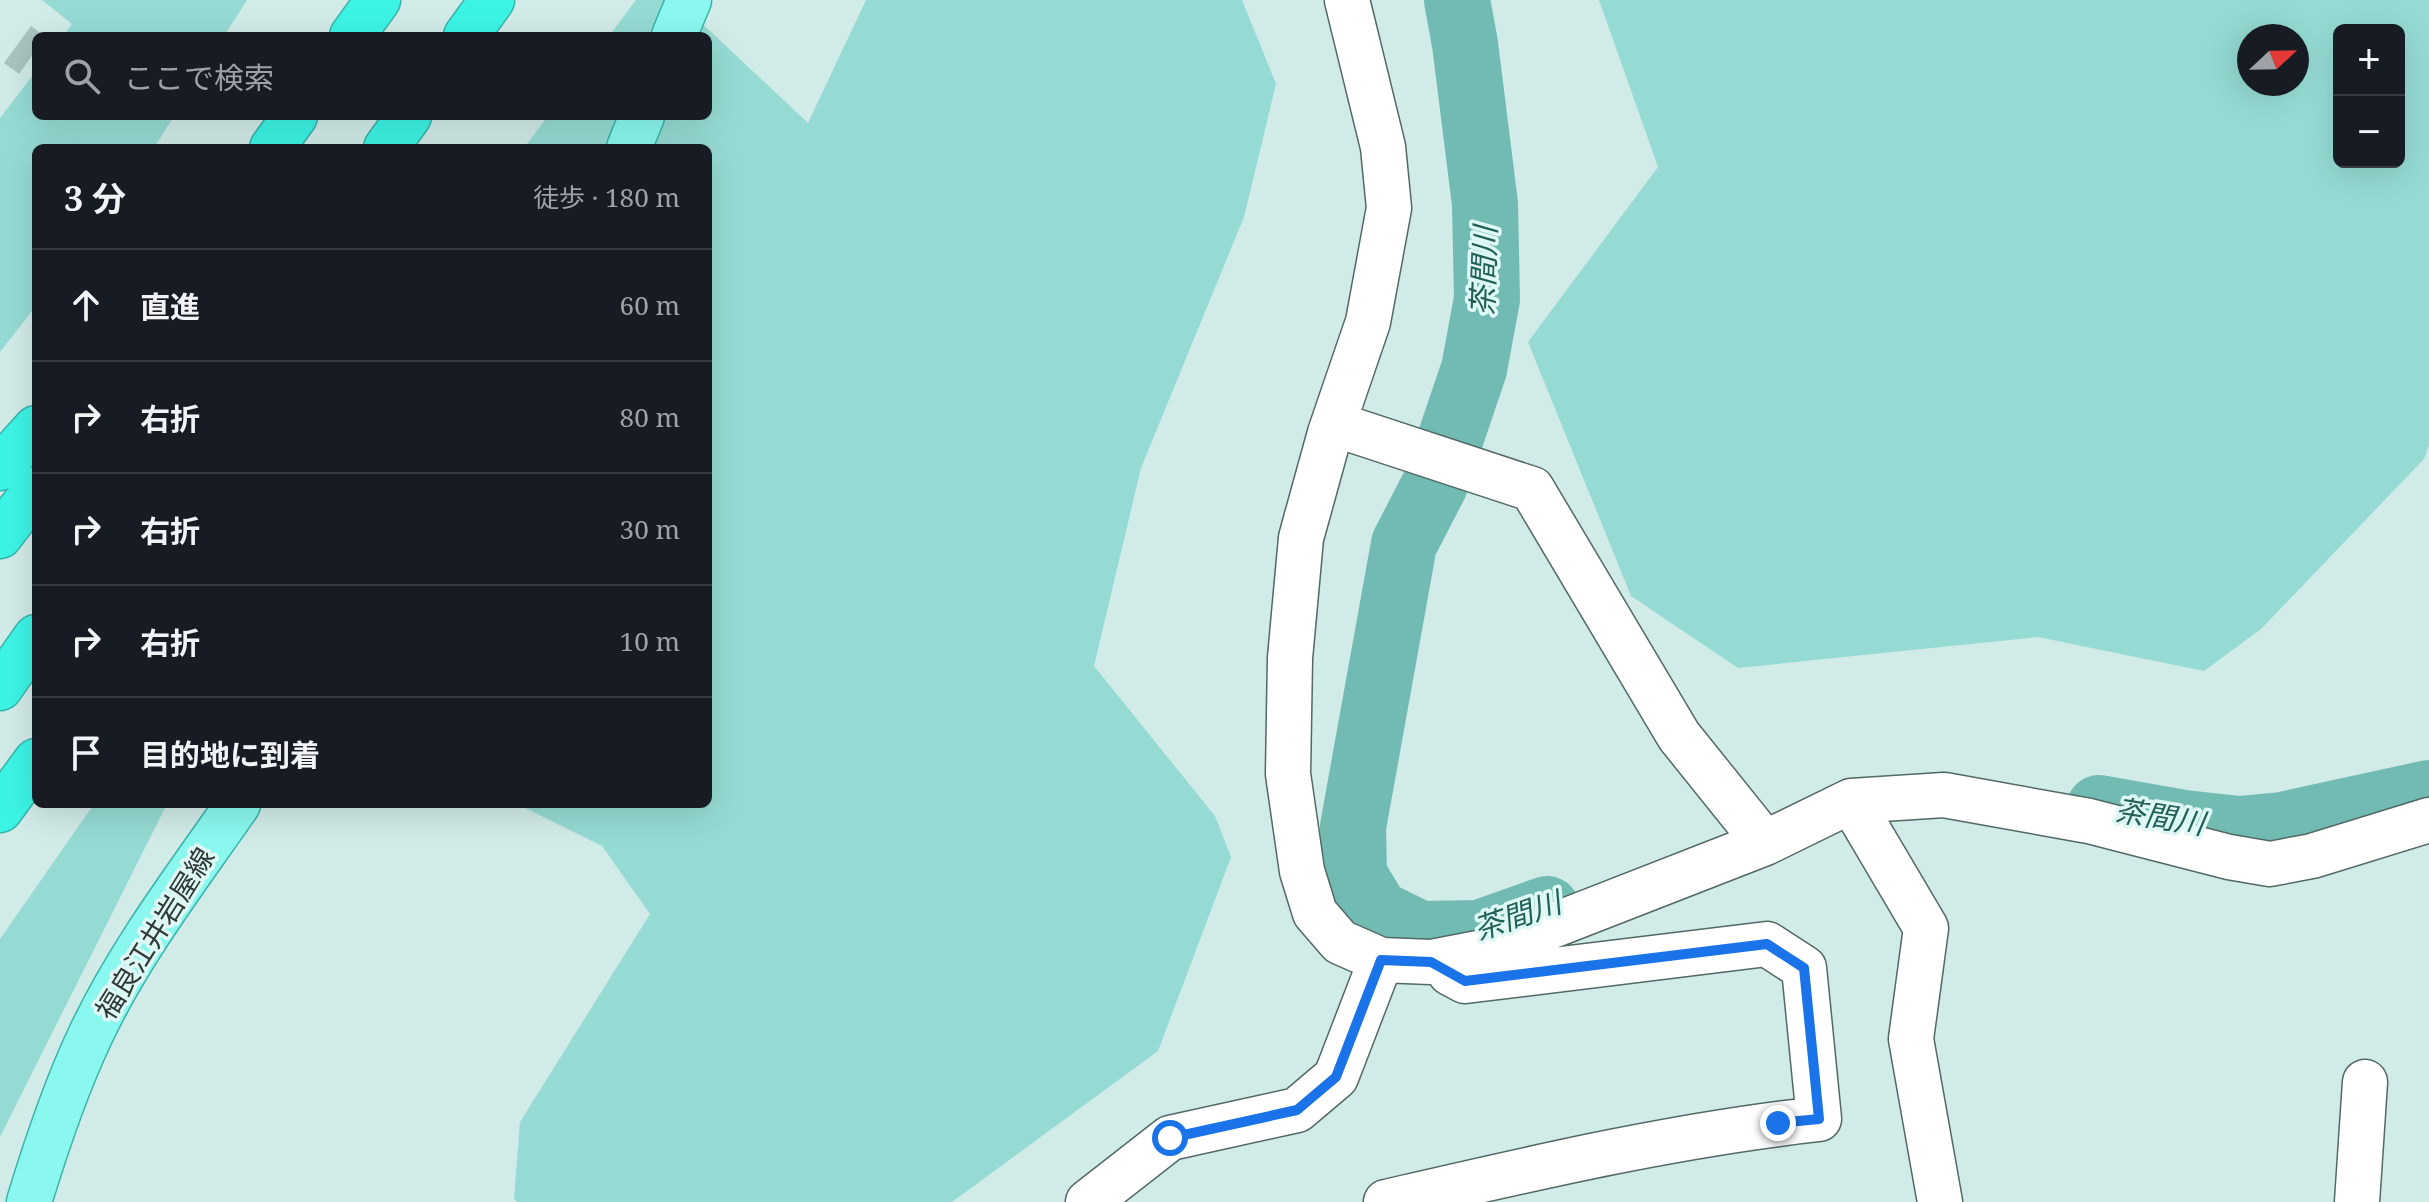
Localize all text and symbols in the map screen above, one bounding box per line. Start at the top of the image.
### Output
north arrow [2237,24,2309,96]
map controls [2333,24,2405,168]
button: + [2333,24,2405,96]
search box [32,32,712,120]
icon: search [60,54,104,98]
text: ここで検索 [124,57,274,98]
button: − [2333,96,2405,168]
text: 3 分 [64,175,126,221]
text: 徒歩 · 180 m [533,179,680,215]
water label: 茶間川 [1461,222,1505,317]
icon: ahead [64,283,108,327]
text: 直進 [140,286,200,327]
text: 60 m [620,287,680,323]
icon: right [64,395,108,439]
text: 右折 [140,398,200,439]
text: 80 m [620,399,680,435]
icon: right [64,507,108,551]
text: 右折 [140,510,200,551]
text: 30 m [620,511,680,547]
icon: right [64,619,108,663]
text: 右折 [140,622,200,663]
text: 10 m [620,623,680,659]
icon: arrive [64,731,108,775]
text: 目的地に到着 [140,734,320,775]
water label: 茶間川 [2112,789,2211,844]
street label: 福良江井岩屋線 [86,840,222,1026]
water label: 茶間川 [1468,880,1569,949]
route end [1760,1105,1796,1141]
route start [1152,1120,1188,1156]

